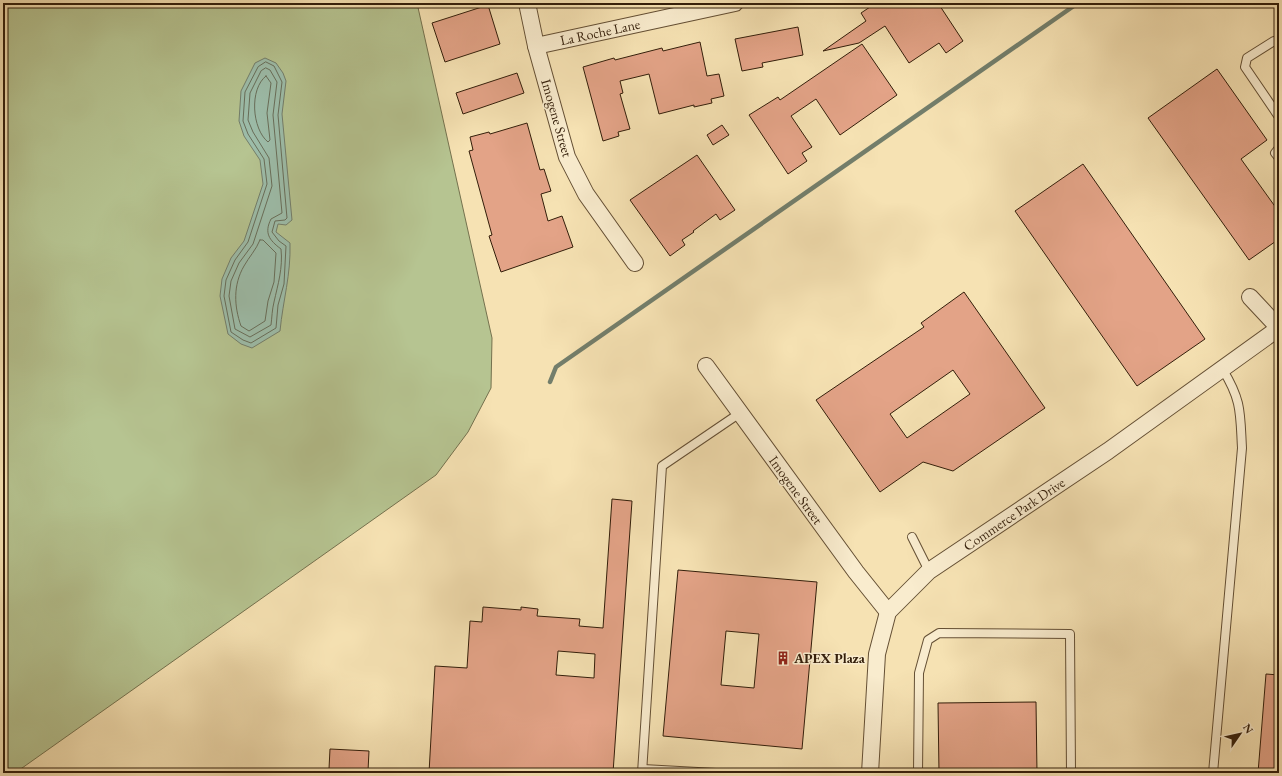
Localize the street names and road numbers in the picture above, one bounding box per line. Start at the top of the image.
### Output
street label: La Roche Lane [558,15,642,49]
street label: Imogene Street [537,77,577,160]
street label: Imogene Street [765,452,827,528]
street label: Commerce Park Drive [960,473,1069,555]

